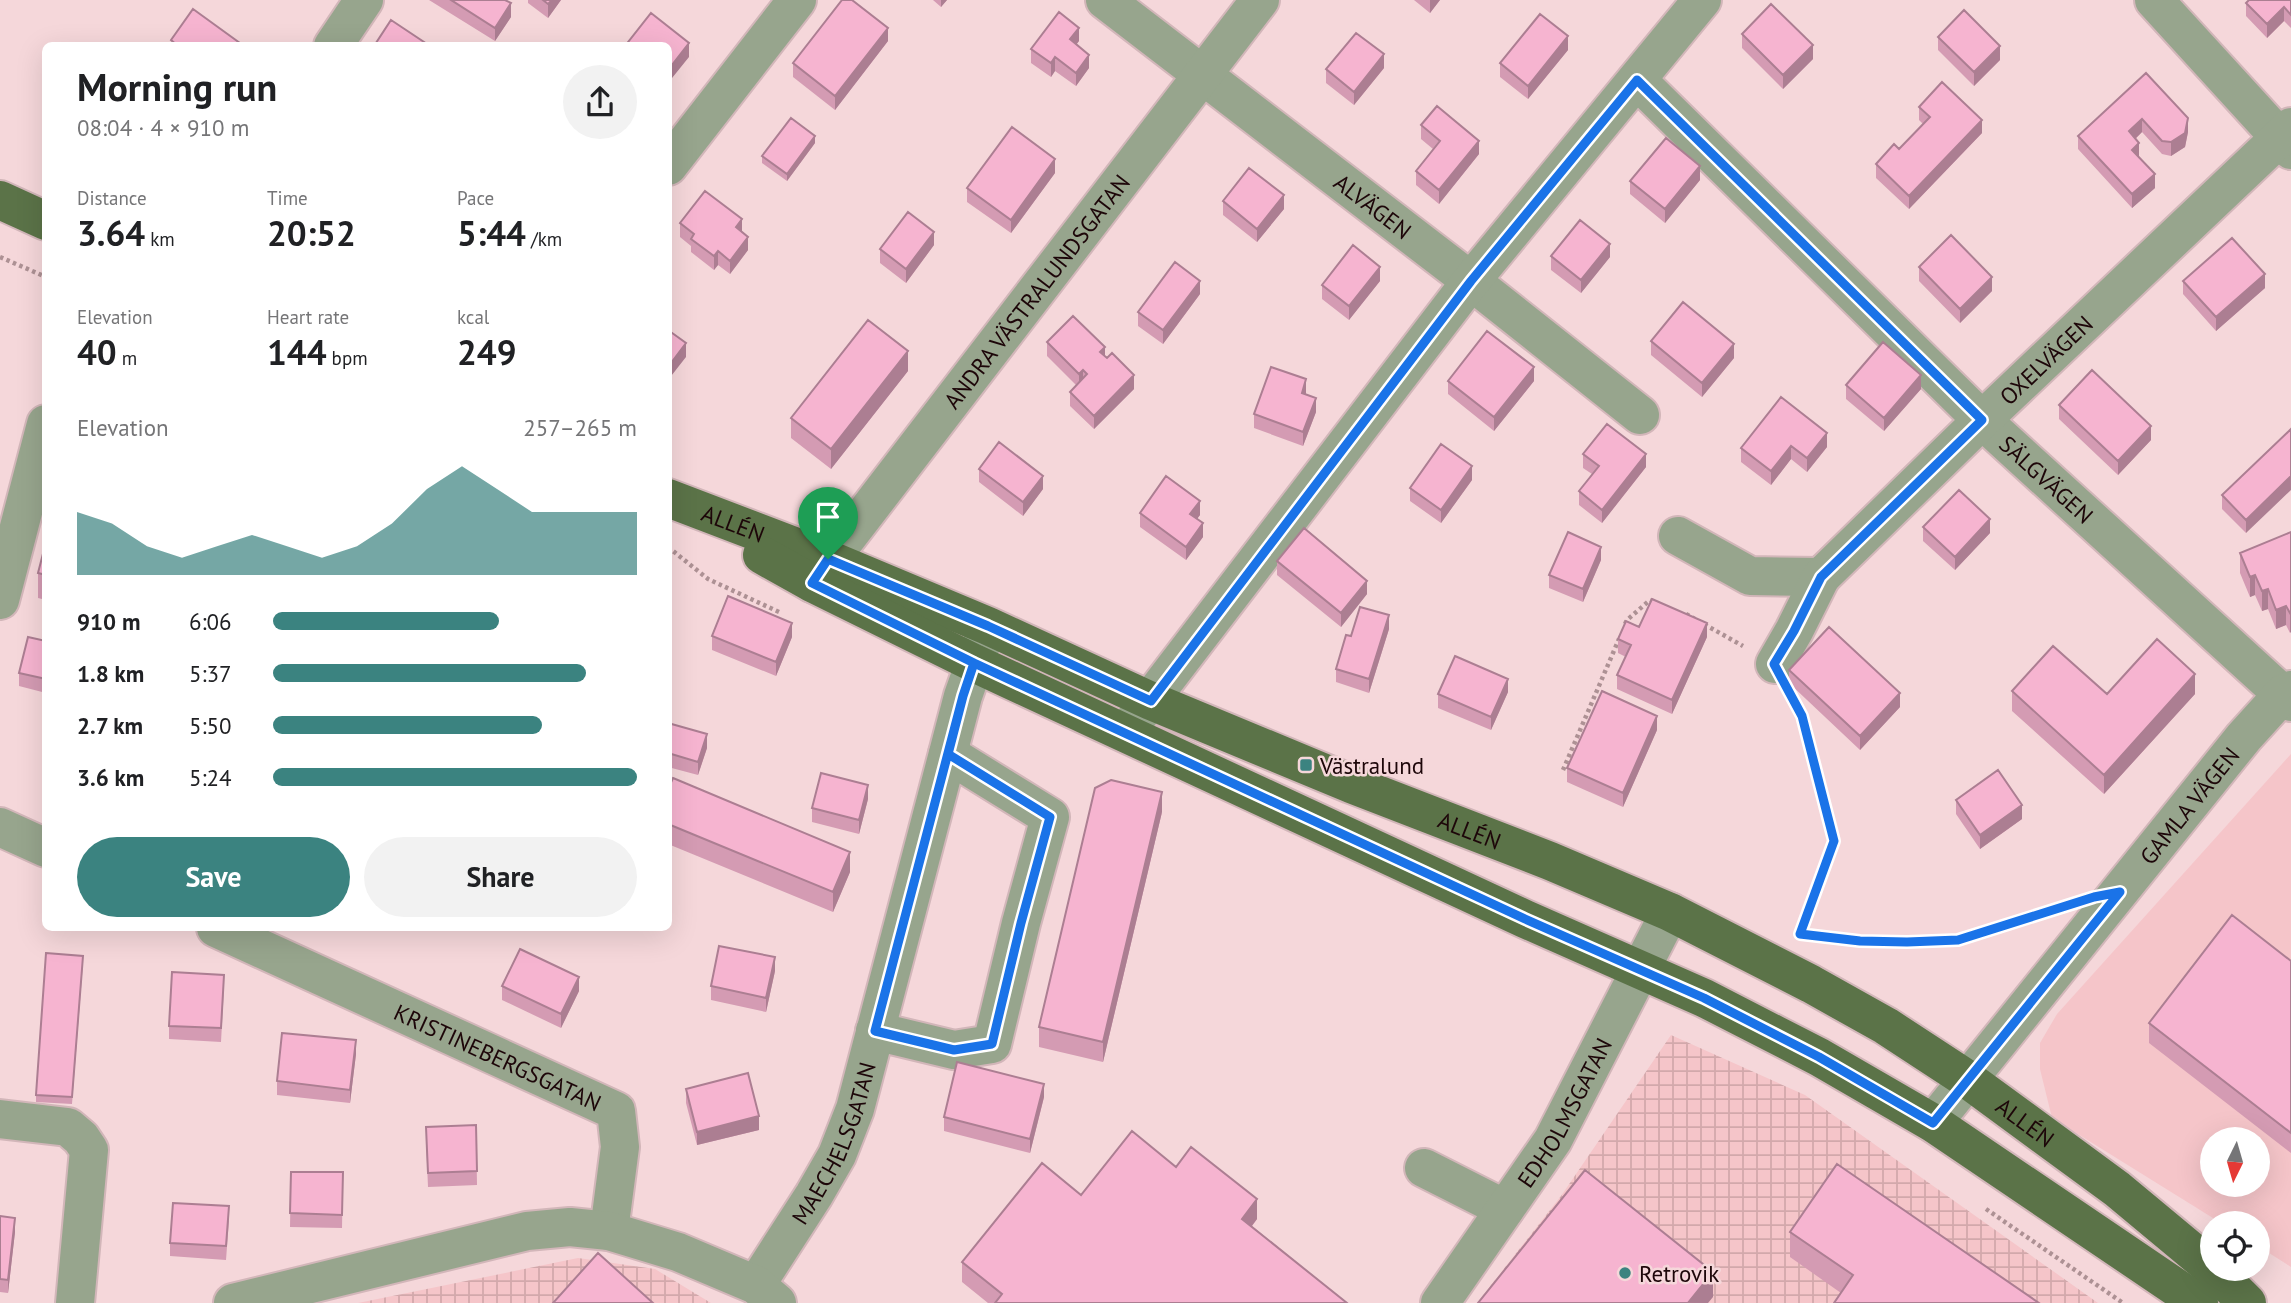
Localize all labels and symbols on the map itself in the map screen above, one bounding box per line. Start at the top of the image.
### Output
street label: ALVÄGEN [1329,167,1418,245]
street label: ANDRA VÄSTRALUNDSGATAN [937,168,1135,414]
street label: OXELVÄGEN [1993,309,2098,411]
street label: SÄLGVÄGEN [1994,429,2100,529]
pin [798,487,858,559]
street label: ALLÉN [698,498,769,548]
street label: GAMLA VÄGEN [2133,741,2245,870]
place label: Västralund [1319,751,1424,780]
marker: Västralund [1298,757,1314,773]
street label: ALLÉN [1434,805,1505,855]
street label: KRISTINEBERGSGATAN [390,997,606,1117]
street label: EDHOLMSGATAN [1510,1033,1618,1193]
street label: MAECHELSGATAN [785,1059,881,1229]
street label: ALLÉN [1991,1091,2060,1153]
north arrow [2200,1127,2270,1197]
place label: Retrovik [1639,1259,1719,1288]
marker: Retrovik [1617,1265,1633,1281]

